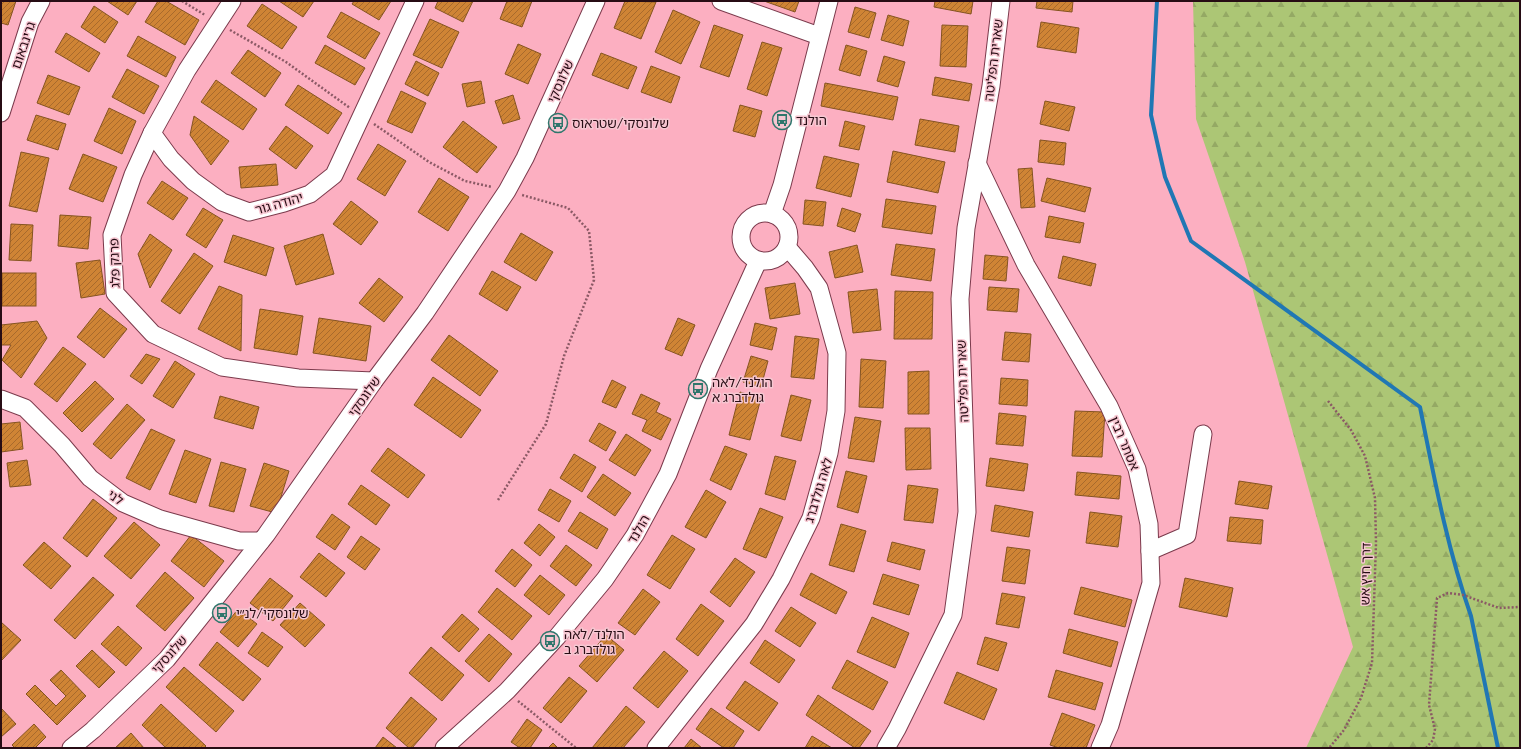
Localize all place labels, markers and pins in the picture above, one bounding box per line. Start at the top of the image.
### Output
bus stop icon: הולנד [771,109,793,131]
bus stop icon: שלונסקי/שטראוס [547,112,569,134]
place label: הולנד [796,112,827,128]
place label: שלונסקי/שטראוס [572,115,669,131]
place label: הולנד/לאה גולדברג א [712,374,773,405]
bus stop icon: הולנד/לאה גולדברג א [687,378,709,400]
bus stop icon: שלונסקי/לנ״י [211,602,233,624]
place label: שלונסקי/לנ״י [236,605,308,621]
place label: הולנד/לאה גולדברג ב [564,626,625,657]
bus stop icon: הולנד/לאה גולדברג ב [539,630,561,652]

